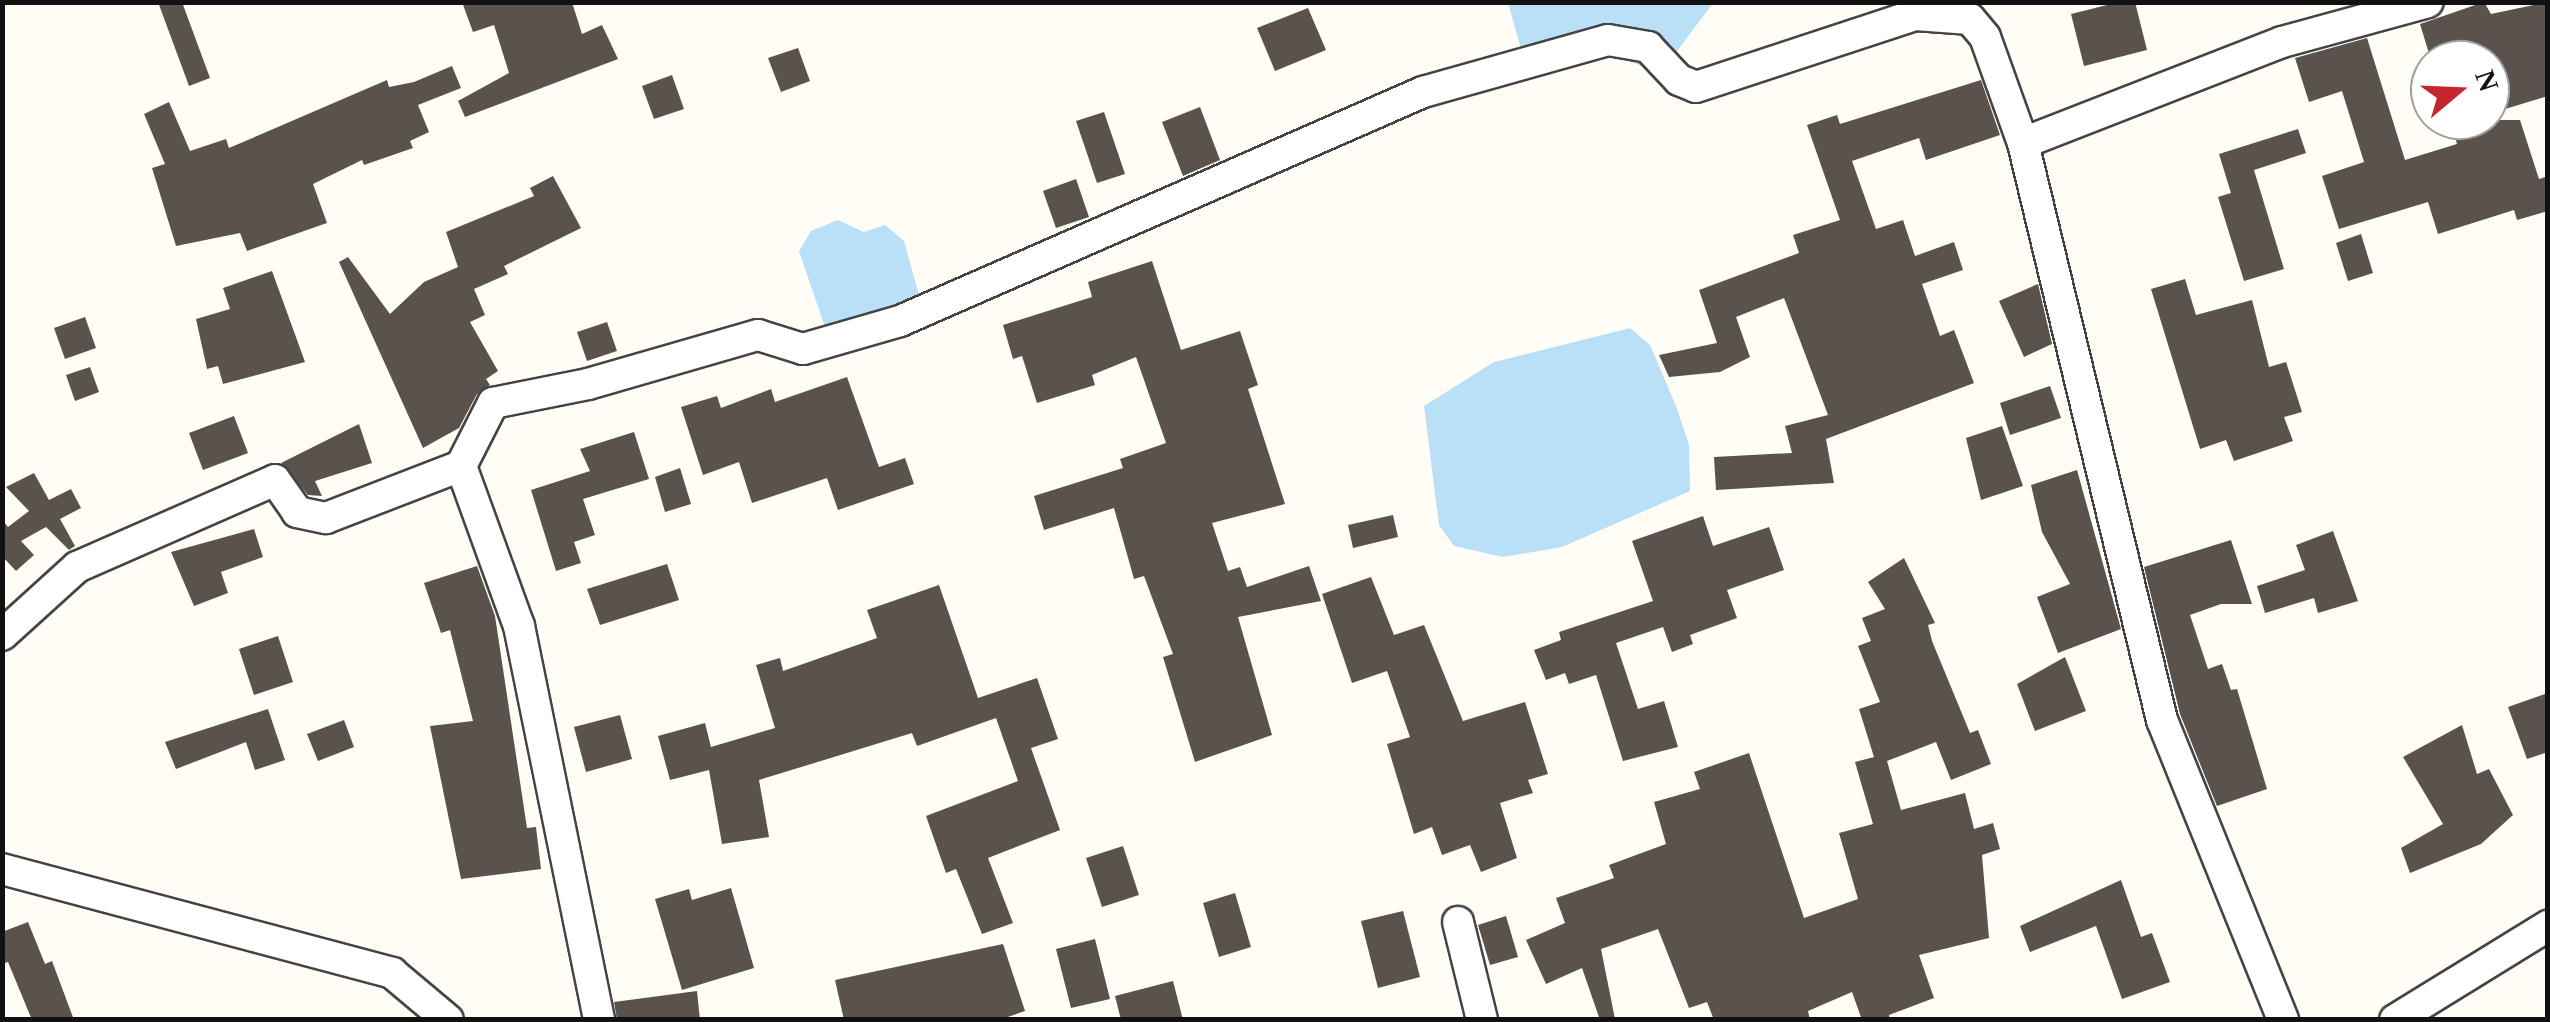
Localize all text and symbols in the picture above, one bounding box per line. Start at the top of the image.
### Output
north arrow [2410,40,2510,140]
text: N [2469,66,2505,95]

